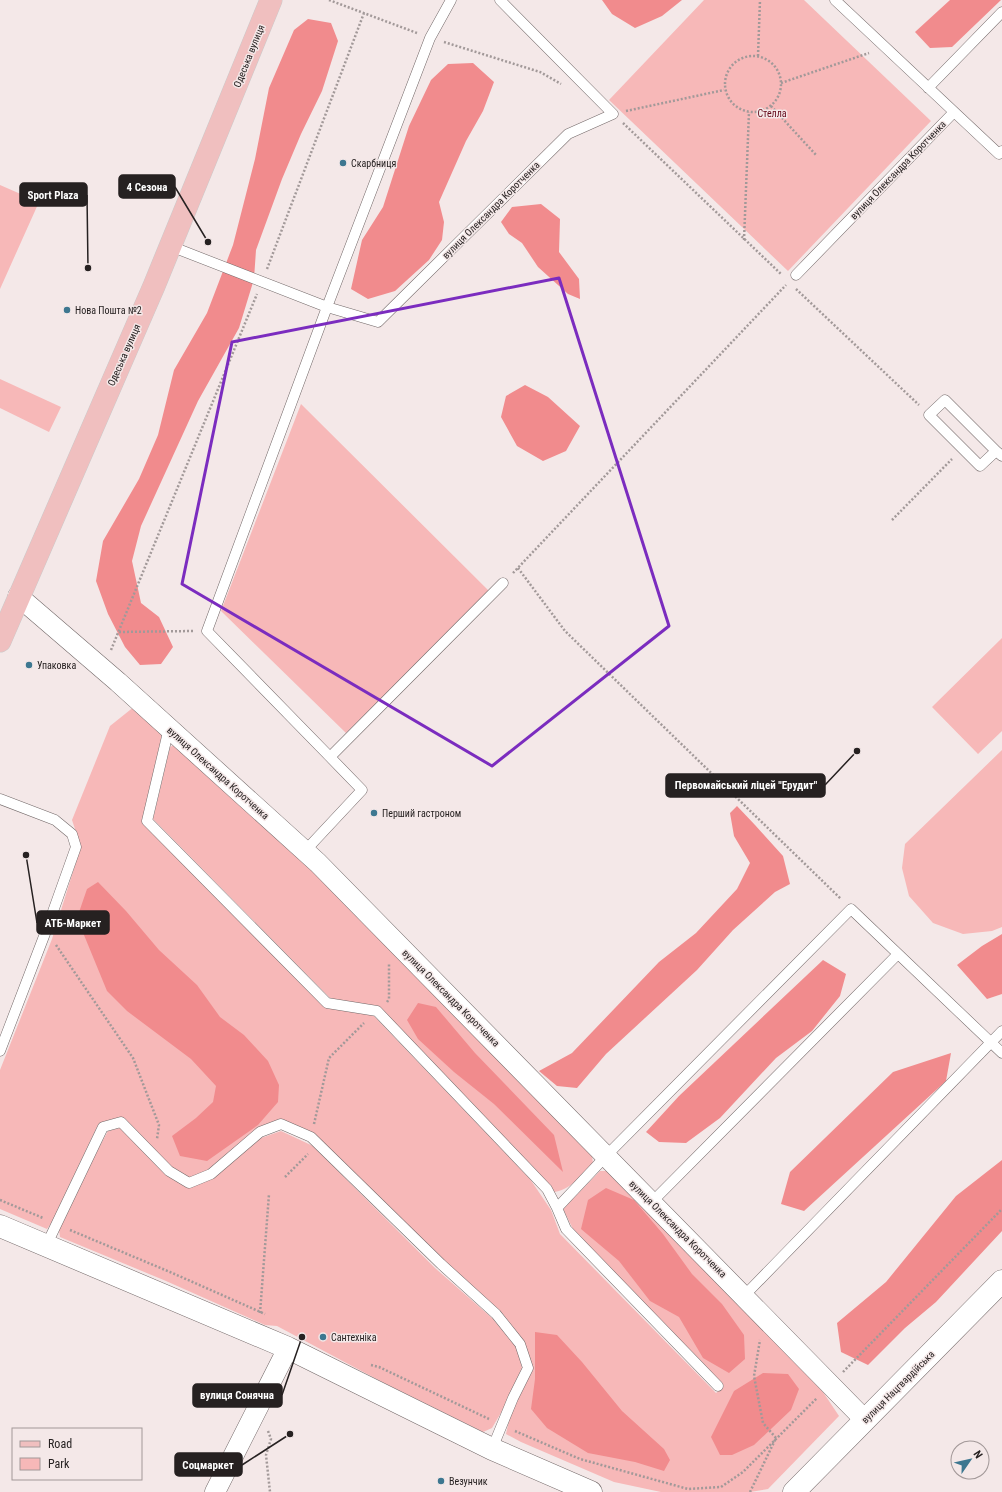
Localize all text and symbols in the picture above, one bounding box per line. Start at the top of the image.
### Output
street label: Одеська вулиця [231,23,267,89]
park label: Стелла [757,108,787,119]
street label: вулиця Олександра Коротченка [848,118,948,222]
marker: Скарбниця [338,158,348,168]
place label: Скарбниця [351,158,396,169]
street label: вулиця Олександра Коротченка [440,159,542,261]
callout: 4 Сезона [119,175,175,198]
text: 4 Сезона [127,181,167,194]
callout: Sport Plaza [20,183,87,206]
text: Sport Plaza [27,189,79,202]
marker: Нова Пошта №2 [62,305,72,315]
place label: Нова Пошта №2 [75,305,142,316]
street label: Одеська вулиця [105,322,143,388]
marker: Упаковка [24,660,34,670]
place label: Упаковка [37,660,76,671]
street label: вулиця Олександра Коротченка [165,725,271,822]
callout: Первомайський ліцей "Ерудит" [666,774,825,797]
text: Первомайський ліцей "Ерудит" [675,779,818,792]
marker: Перший гастроном [369,808,379,818]
place label: Перший гастроном [382,808,461,819]
callout: АТБ-Маркет [37,911,109,934]
text: АТБ-Маркет [45,917,101,930]
street label: вулиця Олександра Коротченка [400,947,502,1049]
street label: вулиця Олександра Коротченка [627,1178,729,1280]
marker: Сантехніка [318,1332,328,1342]
place label: Сантехніка [331,1332,377,1343]
street label: вулиця Нацгвардійська [859,1348,937,1426]
callout: вулиця Сонячна [193,1384,282,1407]
text: вулиця Сонячна [200,1389,274,1402]
legend [12,1428,142,1480]
text: Road [48,1437,72,1451]
north arrow [950,1440,990,1480]
text: N [971,1448,985,1461]
callout: Соцмаркет [175,1453,242,1476]
text: Park [48,1457,70,1471]
text: Соцмаркет [182,1459,234,1472]
marker: Везунчик [436,1476,446,1486]
place label: Везунчик [449,1476,488,1487]

